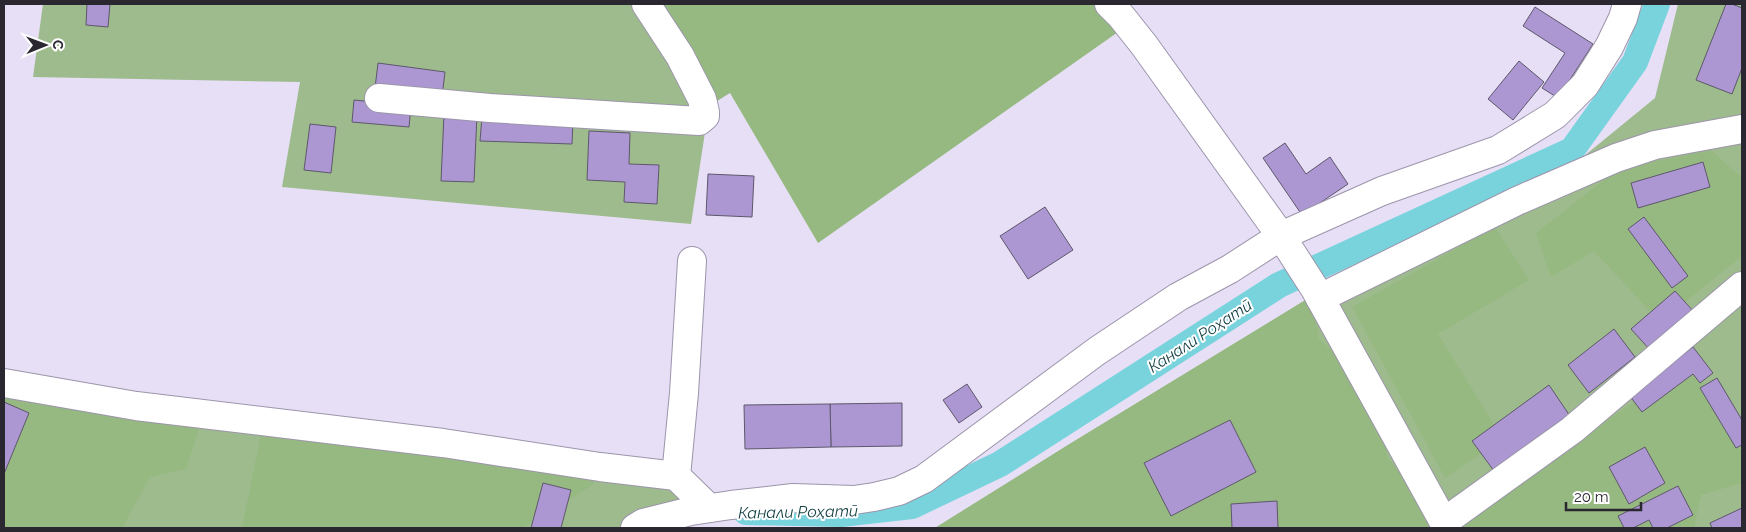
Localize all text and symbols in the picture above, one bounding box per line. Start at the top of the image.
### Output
north arrow [20,20,70,70]
text: С [50,40,66,50]
water label: Канали Роҳатӣ [1145,295,1255,377]
scale bar [1566,480,1641,512]
text: 20 m [1574,488,1609,506]
water label: Канали Роҳатӣ [738,501,858,523]

